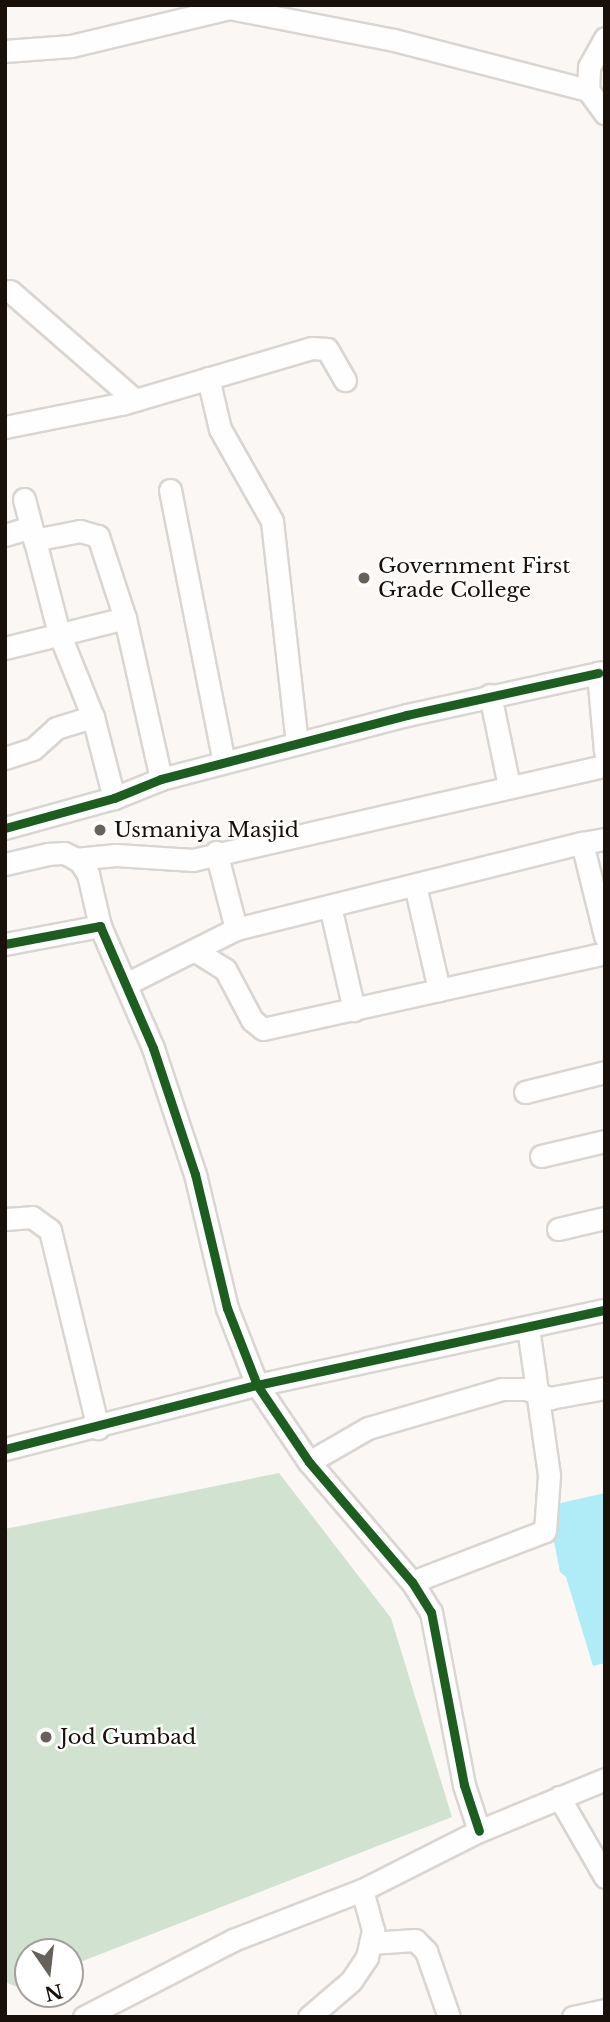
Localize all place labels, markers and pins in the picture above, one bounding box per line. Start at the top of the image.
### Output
place label: Government First Grade College [378,553,570,603]
marker: Government First Grade College [356,570,372,586]
place label: Usmaniya Masjid [114,817,299,843]
marker: Usmaniya Masjid [92,822,108,838]
place label: Jod Gumbad [60,1724,196,1750]
marker: Jod Gumbad [38,1729,54,1745]

